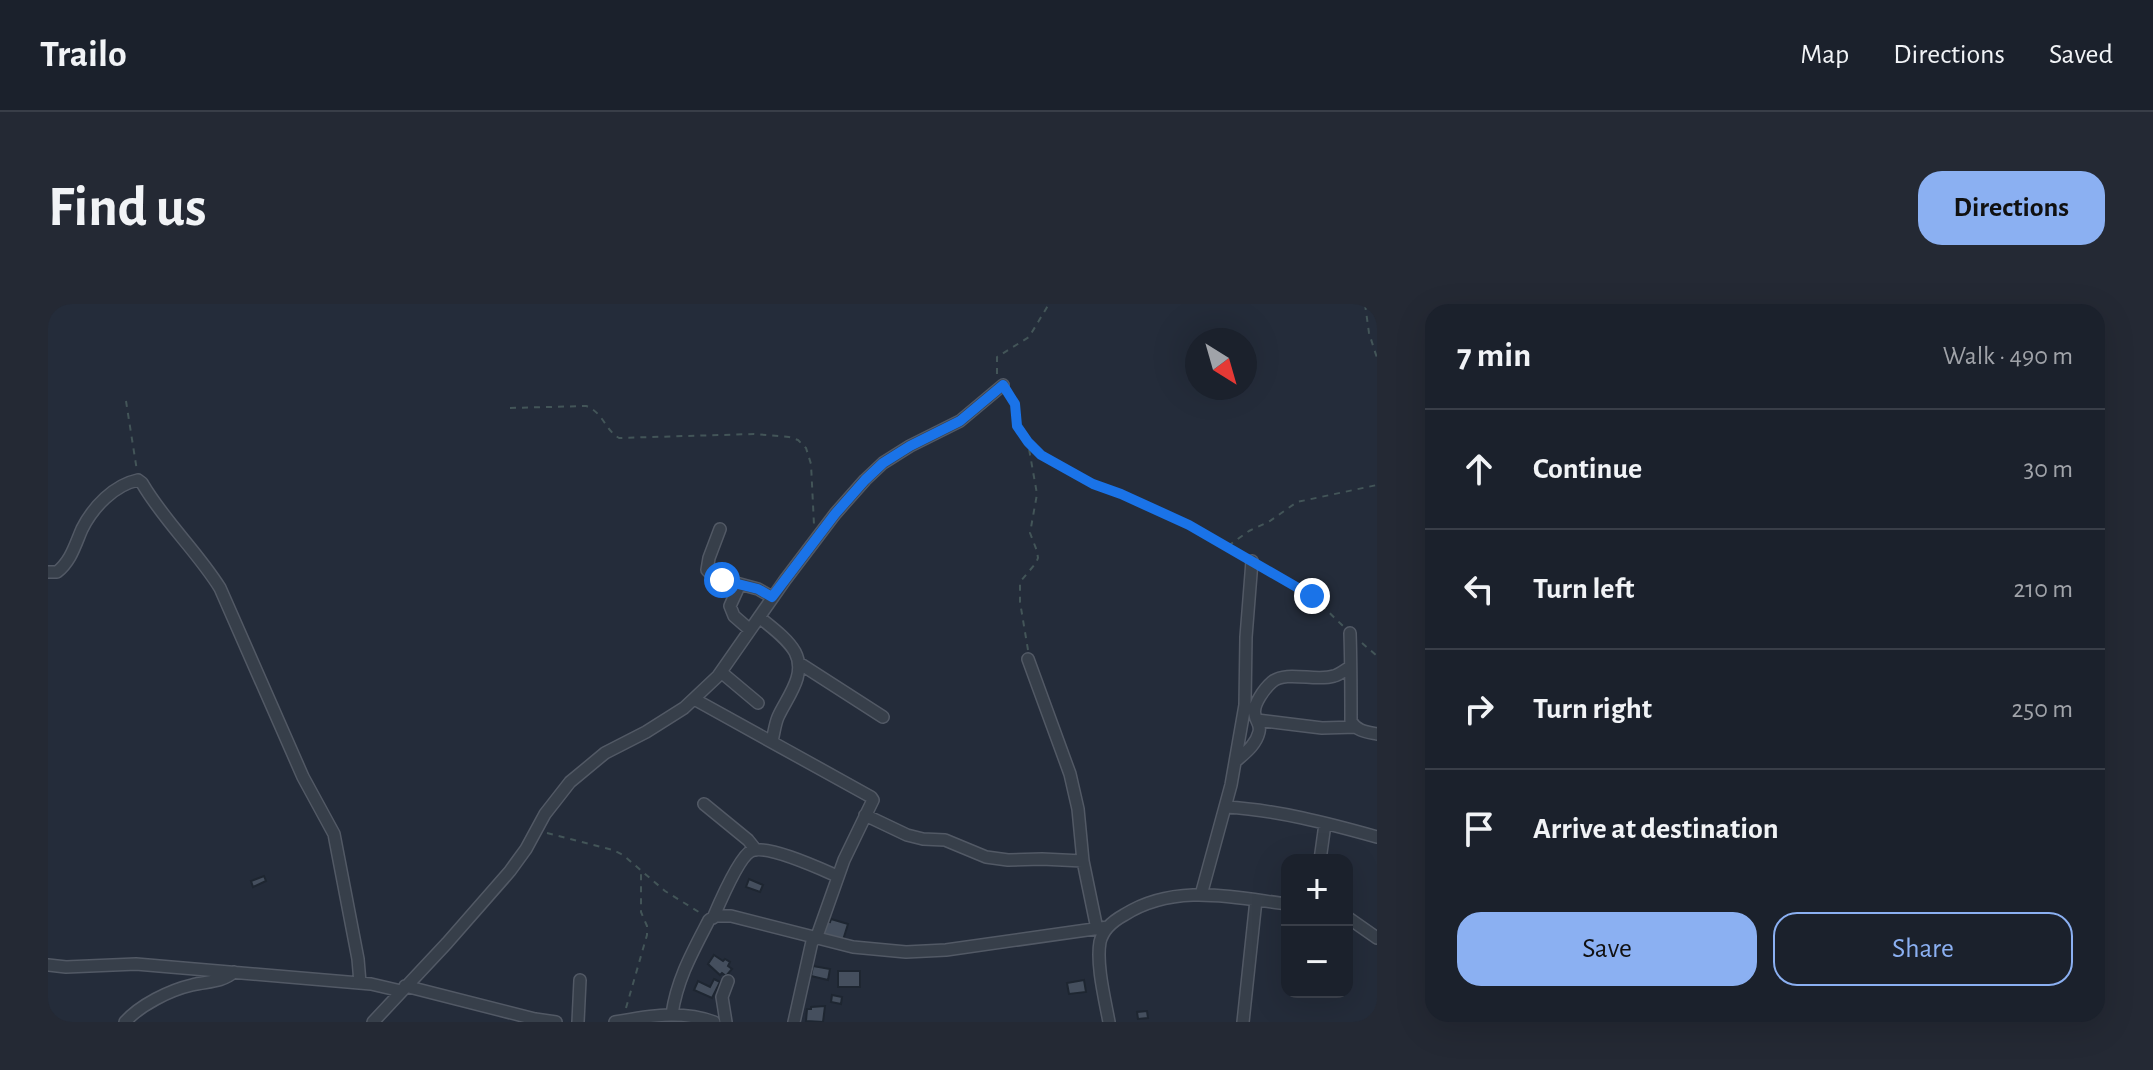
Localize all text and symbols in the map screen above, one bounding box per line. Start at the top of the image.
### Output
text: Trailo [40,36,127,74]
text: Map [1800,41,1849,69]
text: Directions [1893,41,2005,69]
text: Saved [2049,41,2113,69]
button: Directions [1918,171,2105,245]
text: Find us [48,180,206,236]
north arrow [1185,328,1257,400]
text: 7 min [1457,339,1531,373]
text: Walk · 490 m [1943,343,2073,369]
icon: ahead [1457,447,1501,491]
text: Continue [1533,454,1642,484]
text: 30 m [2023,456,2073,482]
route start [704,562,740,598]
icon: left [1457,567,1501,611]
text: Turn left [1533,574,1634,604]
text: 210 m [2013,576,2073,602]
route end [1294,578,1330,614]
icon: right [1457,687,1501,731]
text: Turn right [1533,694,1652,724]
text: 250 m [2011,696,2073,722]
icon: arrive [1457,807,1501,851]
text: Arrive at destination [1533,814,1779,844]
map controls [1281,854,1353,998]
button: + [1281,854,1353,926]
button: Save [1457,912,1757,986]
button: Share [1773,912,2073,986]
button: − [1281,926,1353,998]

